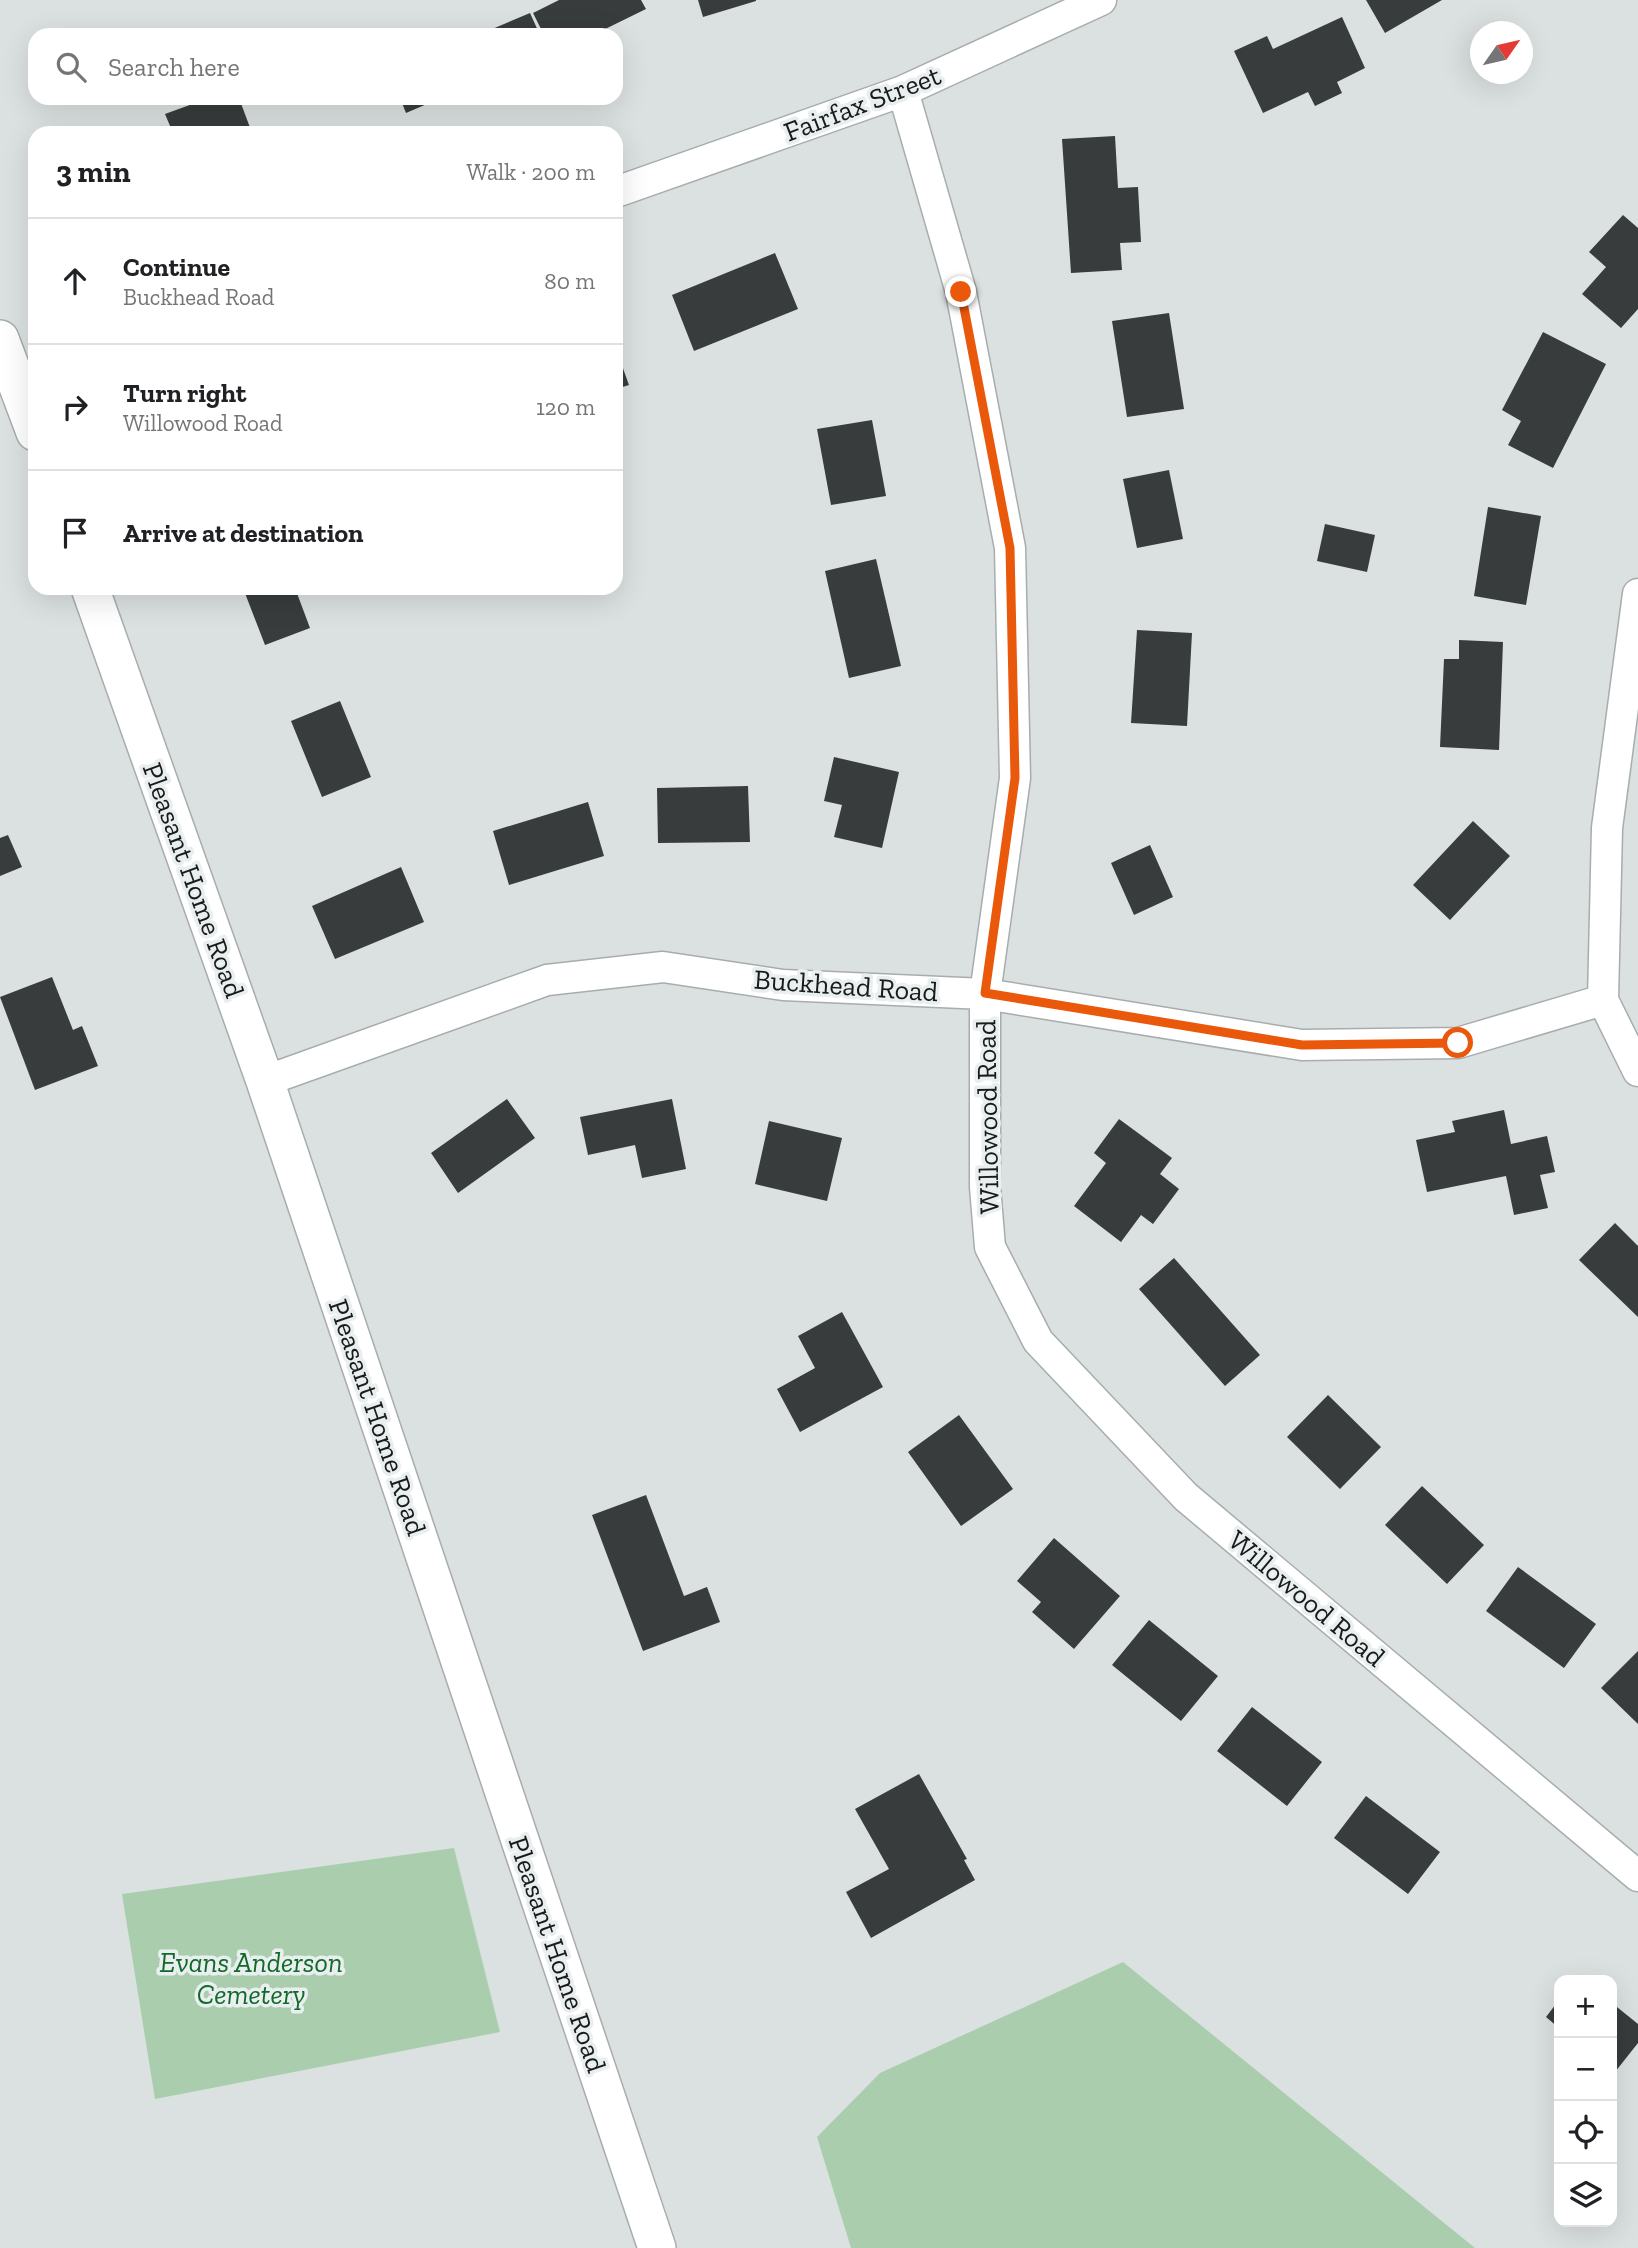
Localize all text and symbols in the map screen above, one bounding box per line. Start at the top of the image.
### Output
north arrow [1470,21,1533,84]
search box [28,28,623,105]
icon: search [52,48,90,86]
text: Search here [108,51,240,83]
street label: Fairfax Street [779,58,946,149]
text: 3 min [56,154,131,190]
text: Walk · 200 m [466,158,595,186]
text: Continue [123,251,230,283]
icon: ahead [56,262,94,300]
text: 80 m [544,267,595,295]
route end [945,276,976,307]
text: Buckhead Road [123,283,274,311]
text: Turn right [123,377,246,409]
icon: right [56,388,94,426]
text: 120 m [536,393,595,421]
text: Willowood Road [123,409,283,437]
icon: arrive [56,514,94,552]
text: Arrive at destination [123,517,363,549]
street label: Pleasant Home Road [136,758,251,1002]
street label: Buckhead Road [753,963,939,1008]
street label: Willowood Road [969,1020,1006,1214]
route start [1442,1027,1473,1058]
street label: Pleasant Home Road [322,1295,433,1540]
street label: Willowood Road [1222,1523,1392,1673]
street label: Pleasant Home Road [502,1832,613,2077]
park label: Evans Anderson Cemetery [159,1946,343,2011]
map controls [1554,1975,1617,2227]
button: + [1554,1975,1617,2038]
button: − [1554,2038,1617,2101]
button: locate [1554,2101,1617,2164]
button: layers [1554,2164,1617,2227]

